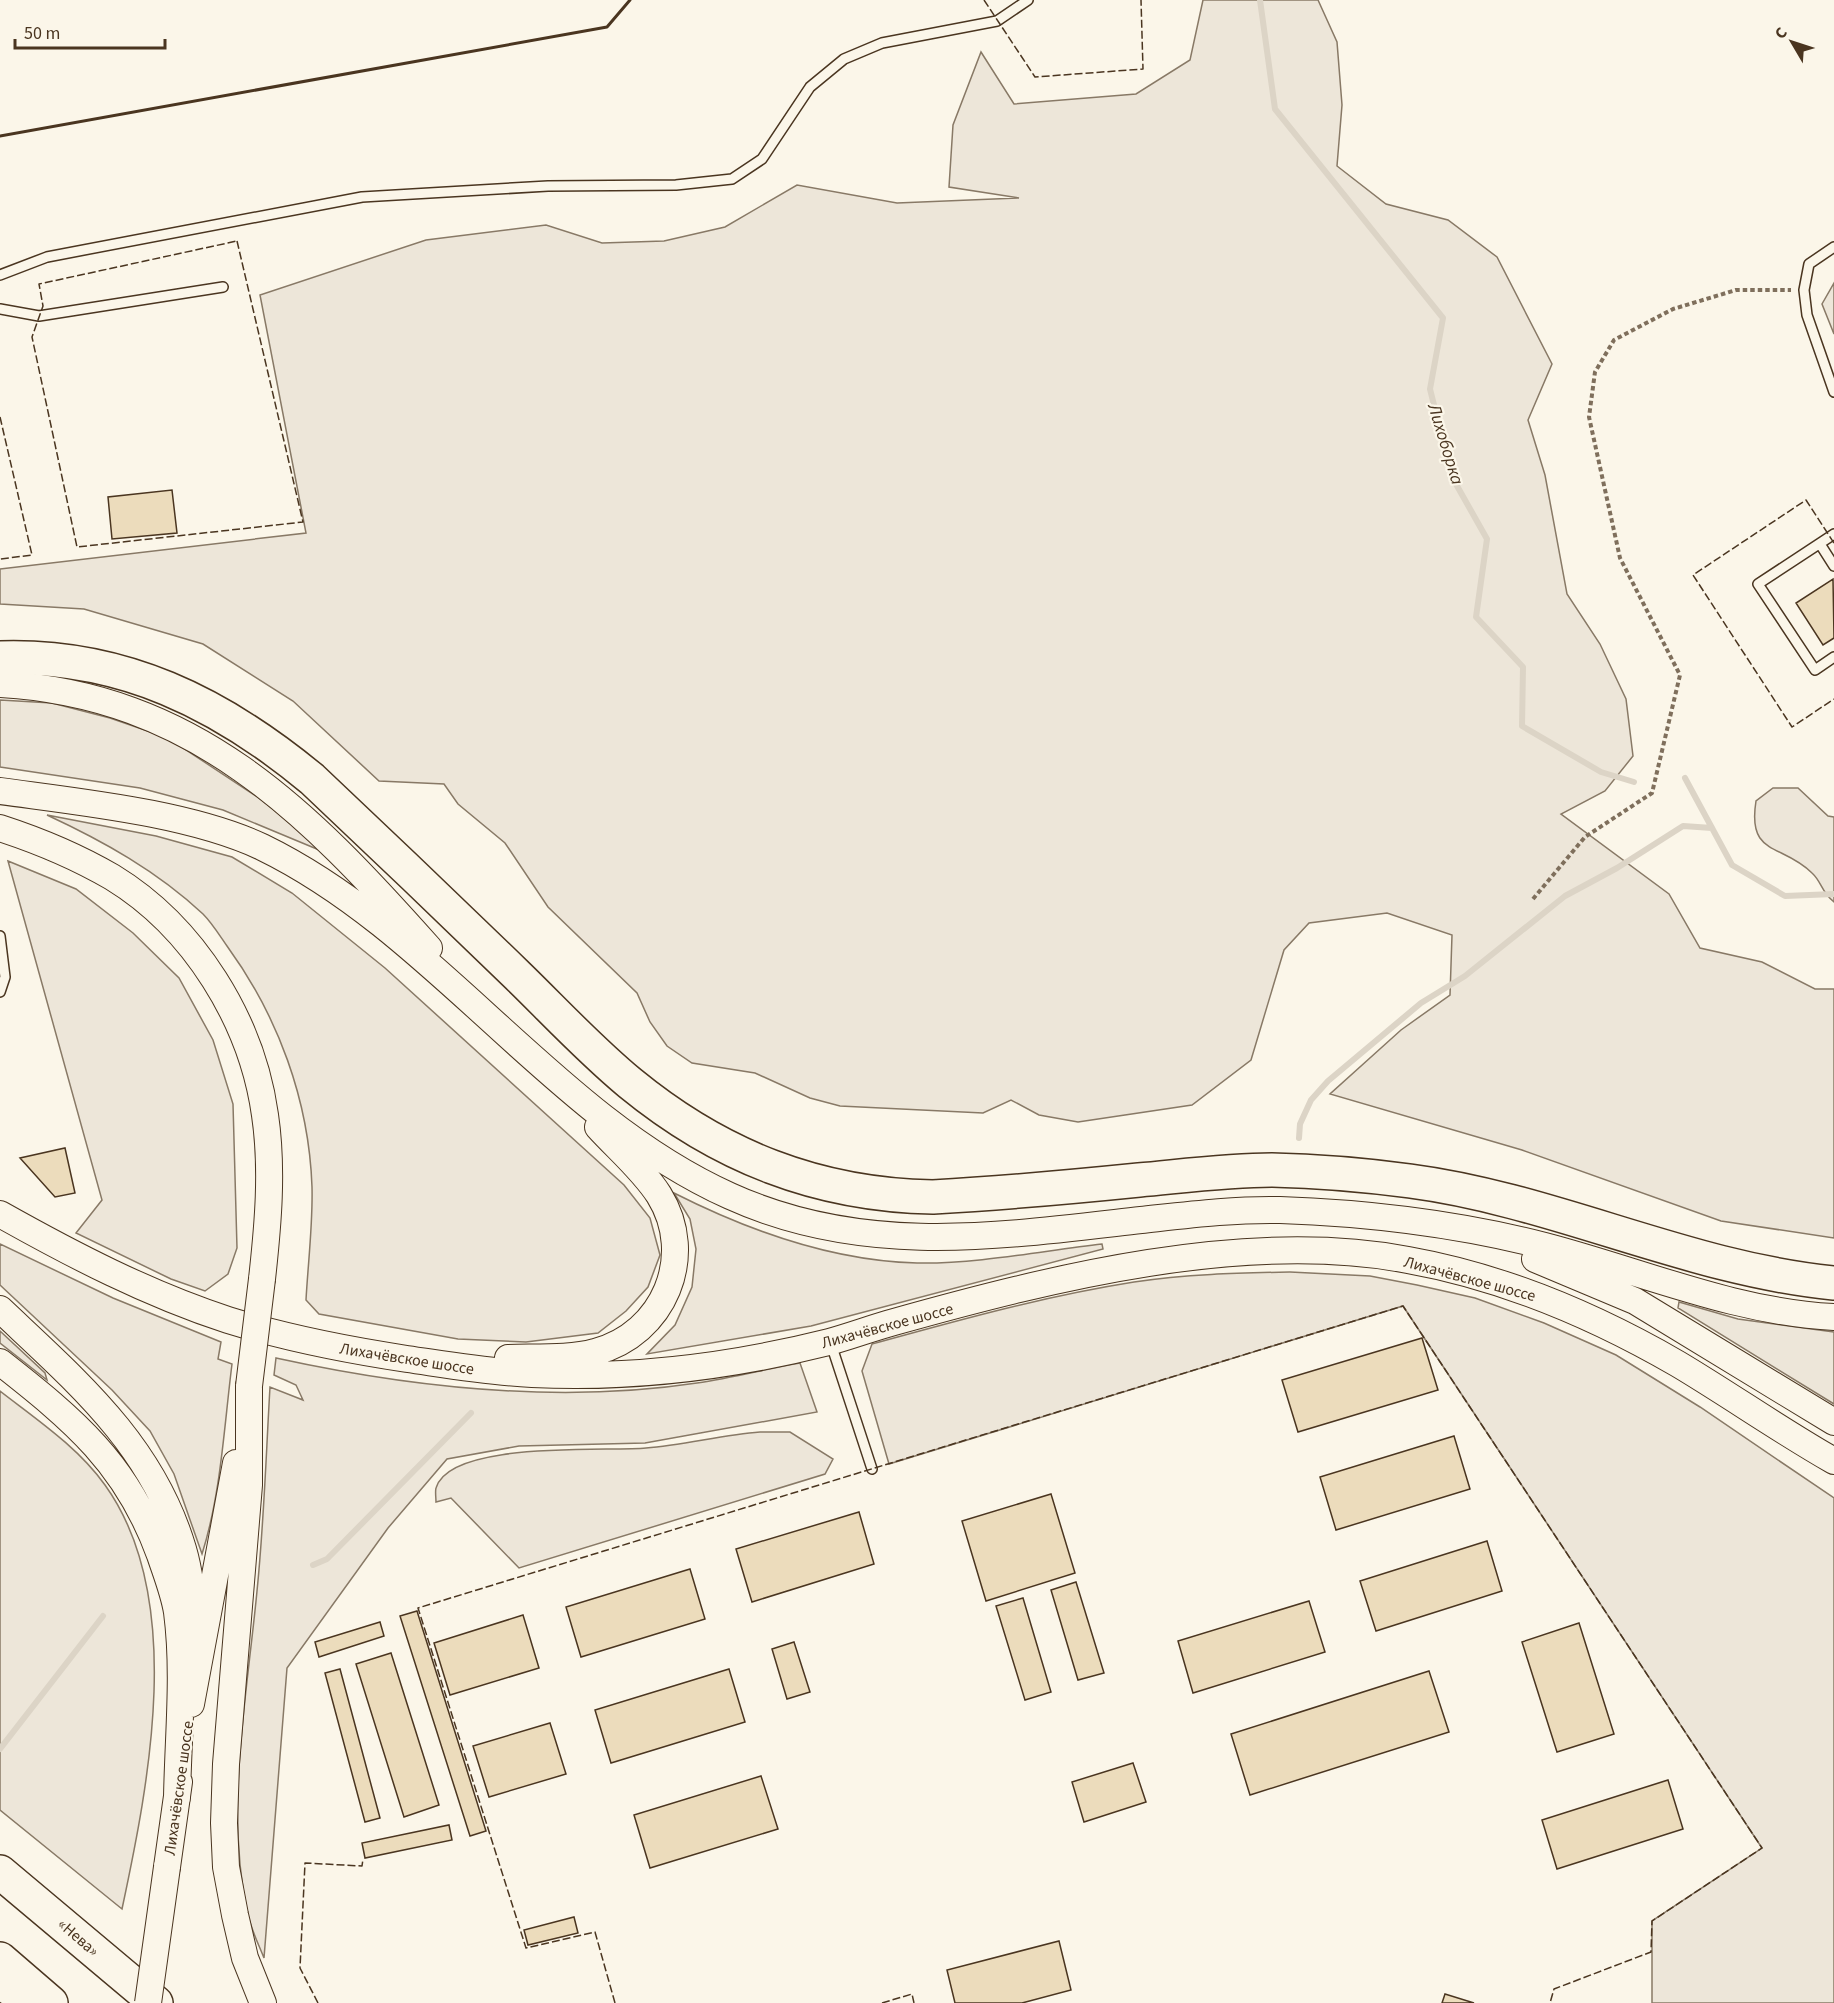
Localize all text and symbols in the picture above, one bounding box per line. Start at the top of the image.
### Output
scale bar [15,12,165,50]
north arrow [1762,12,1822,72]
text: 50 m [24,21,60,46]
text: С [1770,23,1793,44]
water label: Лихоборка [1421,400,1470,488]
street label: Лихачёвское шоссе [1401,1251,1538,1307]
street label: Лихачёвское шоссе [819,1298,956,1354]
street label: Лихачёвское шоссе [338,1338,476,1380]
street label: Лихачёвское шоссе [159,1719,199,1857]
street label: «Нева» [53,1914,104,1962]

